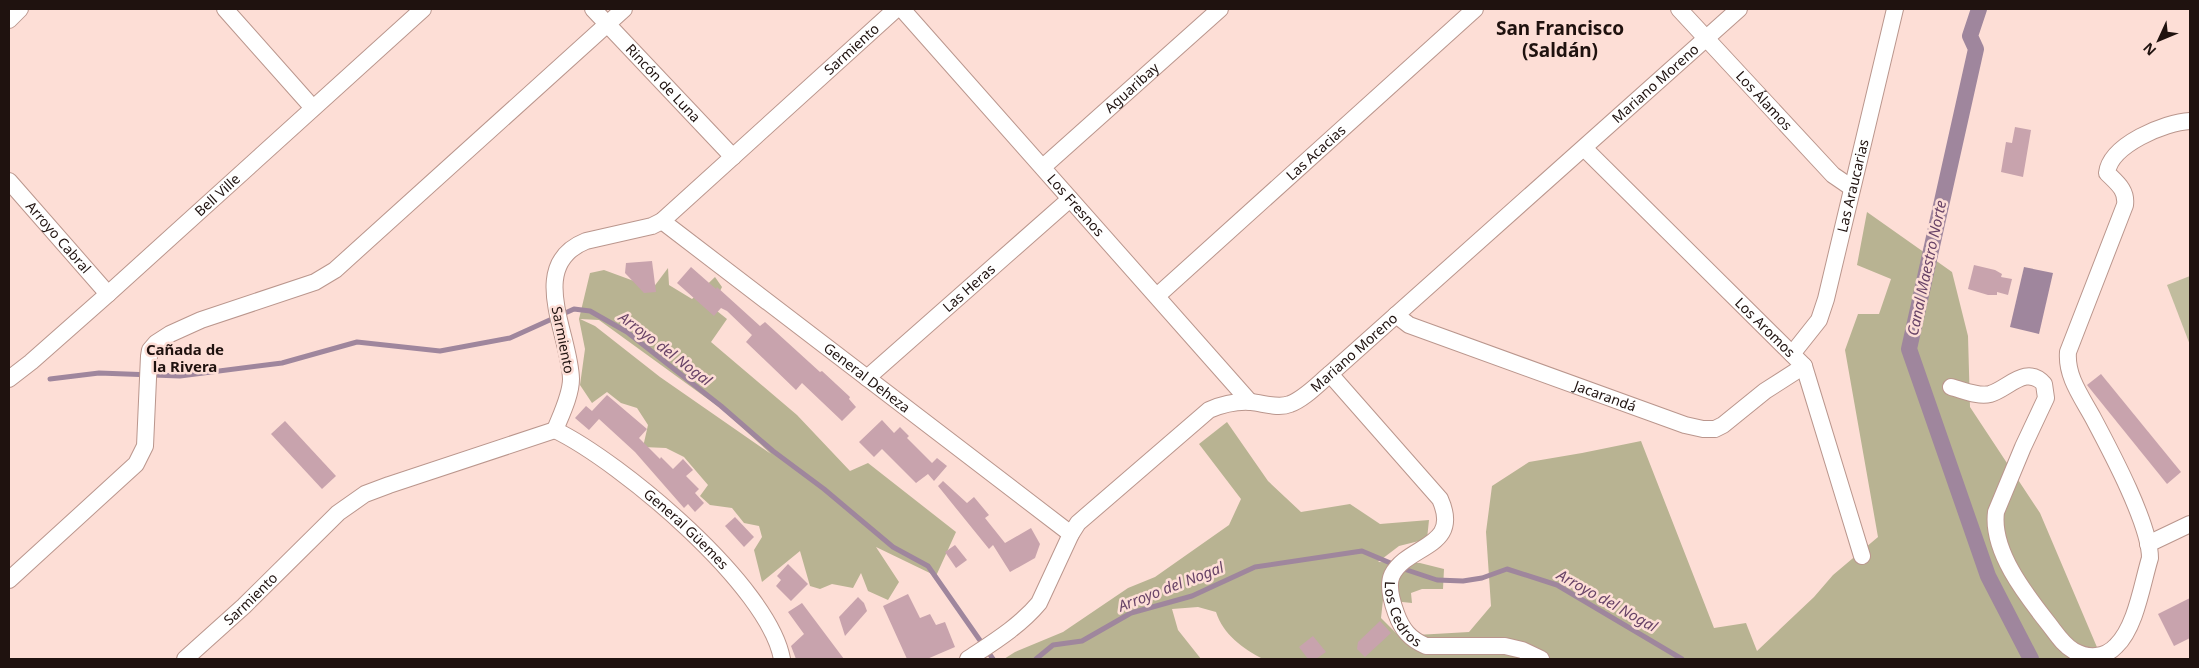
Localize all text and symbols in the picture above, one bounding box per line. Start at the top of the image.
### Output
district label: San Francisco (Saldán) [1496,15,1624,63]
north arrow [2134,15,2184,65]
street label: Sarmiento [820,19,883,79]
street label: Rincón de Luna [622,39,705,126]
street label: Mariano Moreno [1608,39,1703,127]
text: N [2138,39,2160,60]
street label: Aguaribay [1100,57,1163,117]
street label: Los Álamos [1732,66,1797,134]
street label: Las Acacias [1282,120,1350,184]
street label: Las Araucarias [1832,137,1873,234]
street label: Bell Ville [190,169,244,220]
street label: Los Fresnos [1043,170,1109,240]
street label: Arroyo Cabral [22,197,96,277]
water label: Canal Maestro Norte [1902,198,1950,337]
street label: Las Heras [938,259,999,316]
street label: Los Aromos [1731,293,1800,361]
street label: Sarmiento [548,305,579,375]
water label: Arroyo del Nogal [614,306,717,390]
street label: Mariano Moreno [1306,308,1401,396]
street label: General Deheza [820,338,914,417]
district label: Cañada de la Rivera [146,339,224,376]
street label: Jacarandá [1570,375,1639,416]
street label: General Güemes [640,484,733,573]
water label: Arroyo del Nogal [1114,556,1227,616]
water label: Arroyo del Nogal [1553,564,1662,636]
street label: Sarmiento [219,568,281,629]
street label: Los Cedros [1381,581,1426,651]

